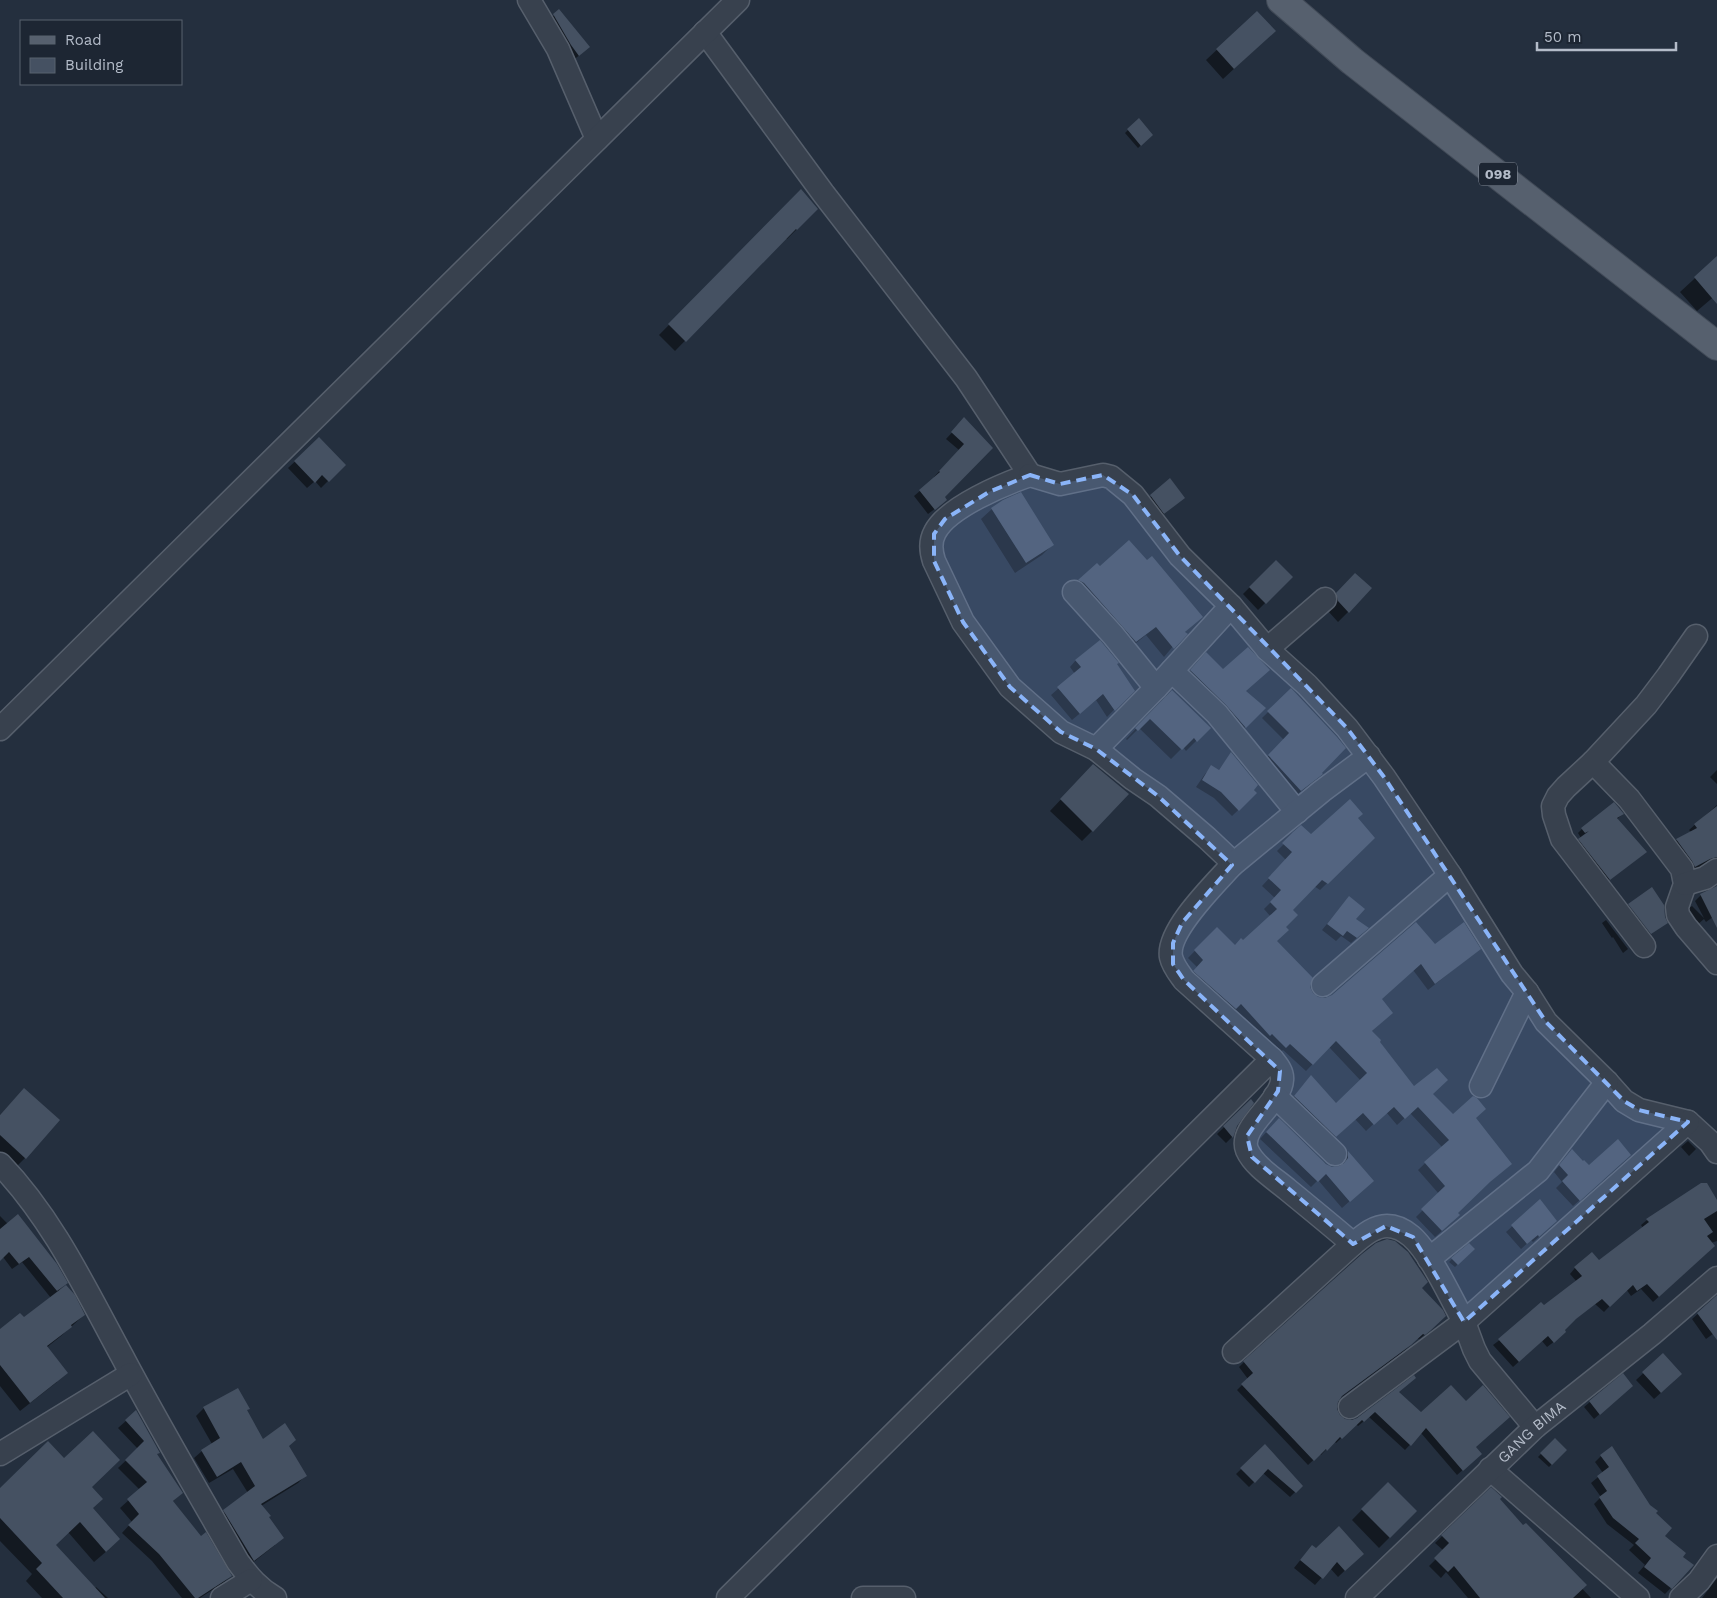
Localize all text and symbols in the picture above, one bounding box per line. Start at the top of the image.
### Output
legend [20,20,182,85]
scale bar [1537,20,1676,52]
text: 50 m [1544,28,1581,46]
text: Road [65,31,102,49]
text: Building [65,56,123,74]
road number: 098 [1479,162,1517,185]
street label: GANG BIMA [1494,1397,1569,1467]

